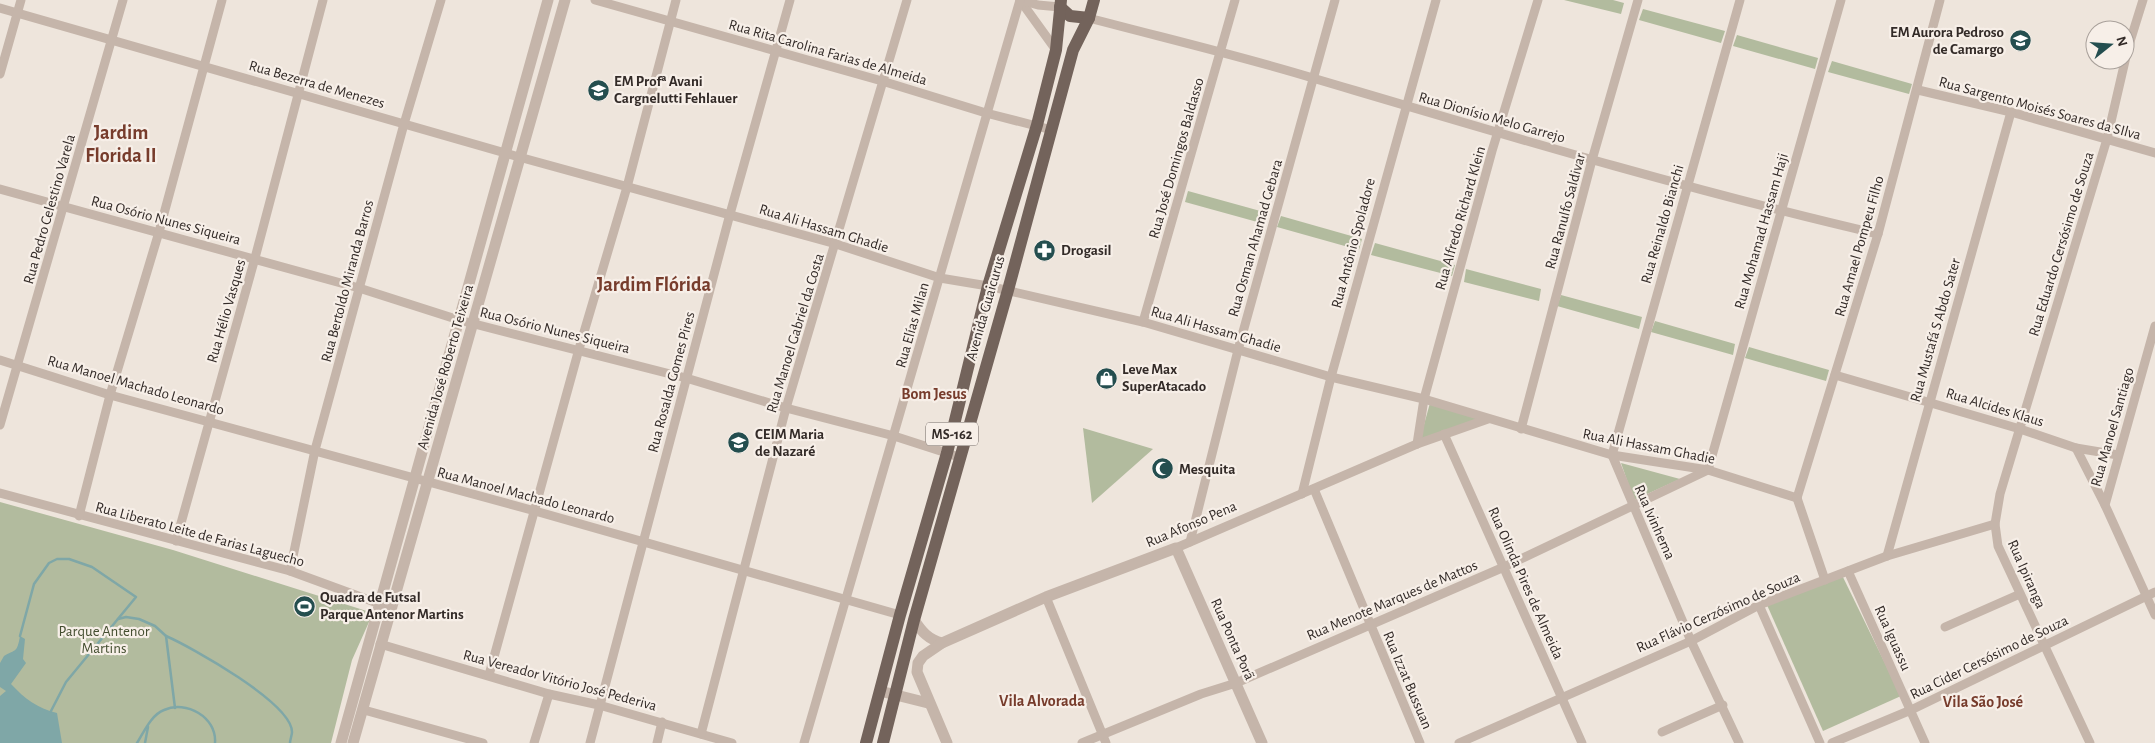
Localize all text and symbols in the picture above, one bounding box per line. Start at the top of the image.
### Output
street label: Rua Rita Carolina Farias de Almeida [727,17,929,88]
north arrow [2085,20,2135,70]
place label: EM Aurora Pedroso de Camargo [1890,25,2004,57]
school or university icon: EM Aurora Pedroso de Camargo [2008,29,2032,53]
text: N [2113,35,2130,48]
street label: Rua Bezerra de Menezes [247,58,386,111]
place label: EM Profª Avani Cargnelutti Fehlauer [614,74,738,106]
street label: Rua Sargento Moisés Soares da SIlva [1937,74,2143,143]
street label: Rua José Domingos Baldasso [1146,76,1207,240]
school or university icon: EM Profª Avani Cargnelutti Fehlauer [586,78,610,102]
street label: Rua Dionísio Melo Garrejo [1417,89,1567,146]
district label: Jardim Florida II [85,123,157,166]
street label: Rua Pedro Celestino Varela [21,133,78,286]
street label: Rua Alfredo Richard Klein [1433,144,1488,292]
street label: Rua Eduardo Cersósimo de Souza [2026,150,2097,338]
street label: Rua Ranulfo Saldivar [1543,151,1588,271]
street label: Rua Mohamad Hassam Haji [1732,151,1791,311]
street label: Rua Osman Ahamad Gebara [1226,158,1285,319]
street label: Rua Reinaldo Bianchi [1638,163,1687,285]
street label: Rua Amael Pompeu Filho [1832,174,1887,318]
street label: Rua Antônio Spoladore [1329,177,1378,310]
street label: Rua Osório Nunes Siqueira [89,193,242,248]
street label: Rua Bertoldo Miranda Barros [319,198,376,364]
street label: Rua Ali Hassam Ghadie [757,202,891,255]
pharmacy icon: Drogasil [1033,238,1057,262]
place label: Drogasil [1061,243,1112,258]
street label: Rua Manoel Gabriel da Costa [764,252,827,415]
street label: Avenida Guaicurus [963,254,1008,362]
street label: Rua Mustafá S Abdo Sater [1908,256,1963,404]
street label: Rua Hélio Vasques [205,258,248,365]
district label: Jardim Flórida [597,275,712,295]
street label: Rua Elías Milan [893,281,932,370]
street label: Avenida José Roberto Teixeira [415,283,476,451]
street label: Rua Ali Hassam Ghadie [1149,304,1283,355]
street label: Rua Osório Nunes Siqueira [478,305,632,356]
street label: Rua Rosalda Gomes Pires [645,310,698,454]
street label: Rua Manoel Machado Leonardo [46,353,226,418]
place label: Leve Max SuperAtacado [1122,362,1206,394]
shop icon: Leve Max SuperAtacado [1094,366,1118,390]
street label: Rua Manoel Santiago [2088,366,2137,488]
street label: Rua Alcides Klaus [1944,385,2046,430]
district label: Bom Jesus [901,386,967,402]
road number: MS-162 [926,422,978,446]
street label: Rua Ali Hassam Ghadie [1581,426,1717,467]
place label: CEIM Maria de Nazaré [755,427,824,459]
school or university icon: CEIM Maria de Nazaré [727,431,751,455]
mosque icon: Mesquita [1151,457,1175,481]
place label: Mesquita [1179,462,1235,477]
street label: Rua Manoel Machado Leonardo [436,465,616,526]
street label: Rua Ivinhema [1631,483,1678,562]
street label: Rua Liberato Leite de Farias Laguecho [94,499,306,570]
street label: Rua Afonso Pena [1144,499,1239,550]
street label: Rua Olinda Pires de Almeida [1485,505,1566,662]
street label: Rua Ipiranga [2005,538,2048,611]
street label: Rua Menote Marques de Mattos [1304,558,1480,643]
street label: Rua Flávio Cerzósimo de Souza [1634,569,1802,655]
place label: Quadra de Futsal Parque Antenor Martins [320,590,464,622]
sports icon: Quadra de Futsal Parque Antenor Martins [292,594,316,618]
street label: Rua Ponta Porã [1208,596,1257,682]
street label: Rua Iguassu [1872,603,1914,673]
street label: Rua Cider Cersósimo de Souza [1908,613,2071,702]
park label: Parque Antenor Martins [58,624,150,656]
street label: Rua Izzat Bussuan [1380,629,1435,731]
street label: Rua Vereador Vitório José Pederiva [461,647,658,714]
district label: Vila Alvorada [999,693,1085,709]
district label: Vila São José [1943,694,2024,710]

